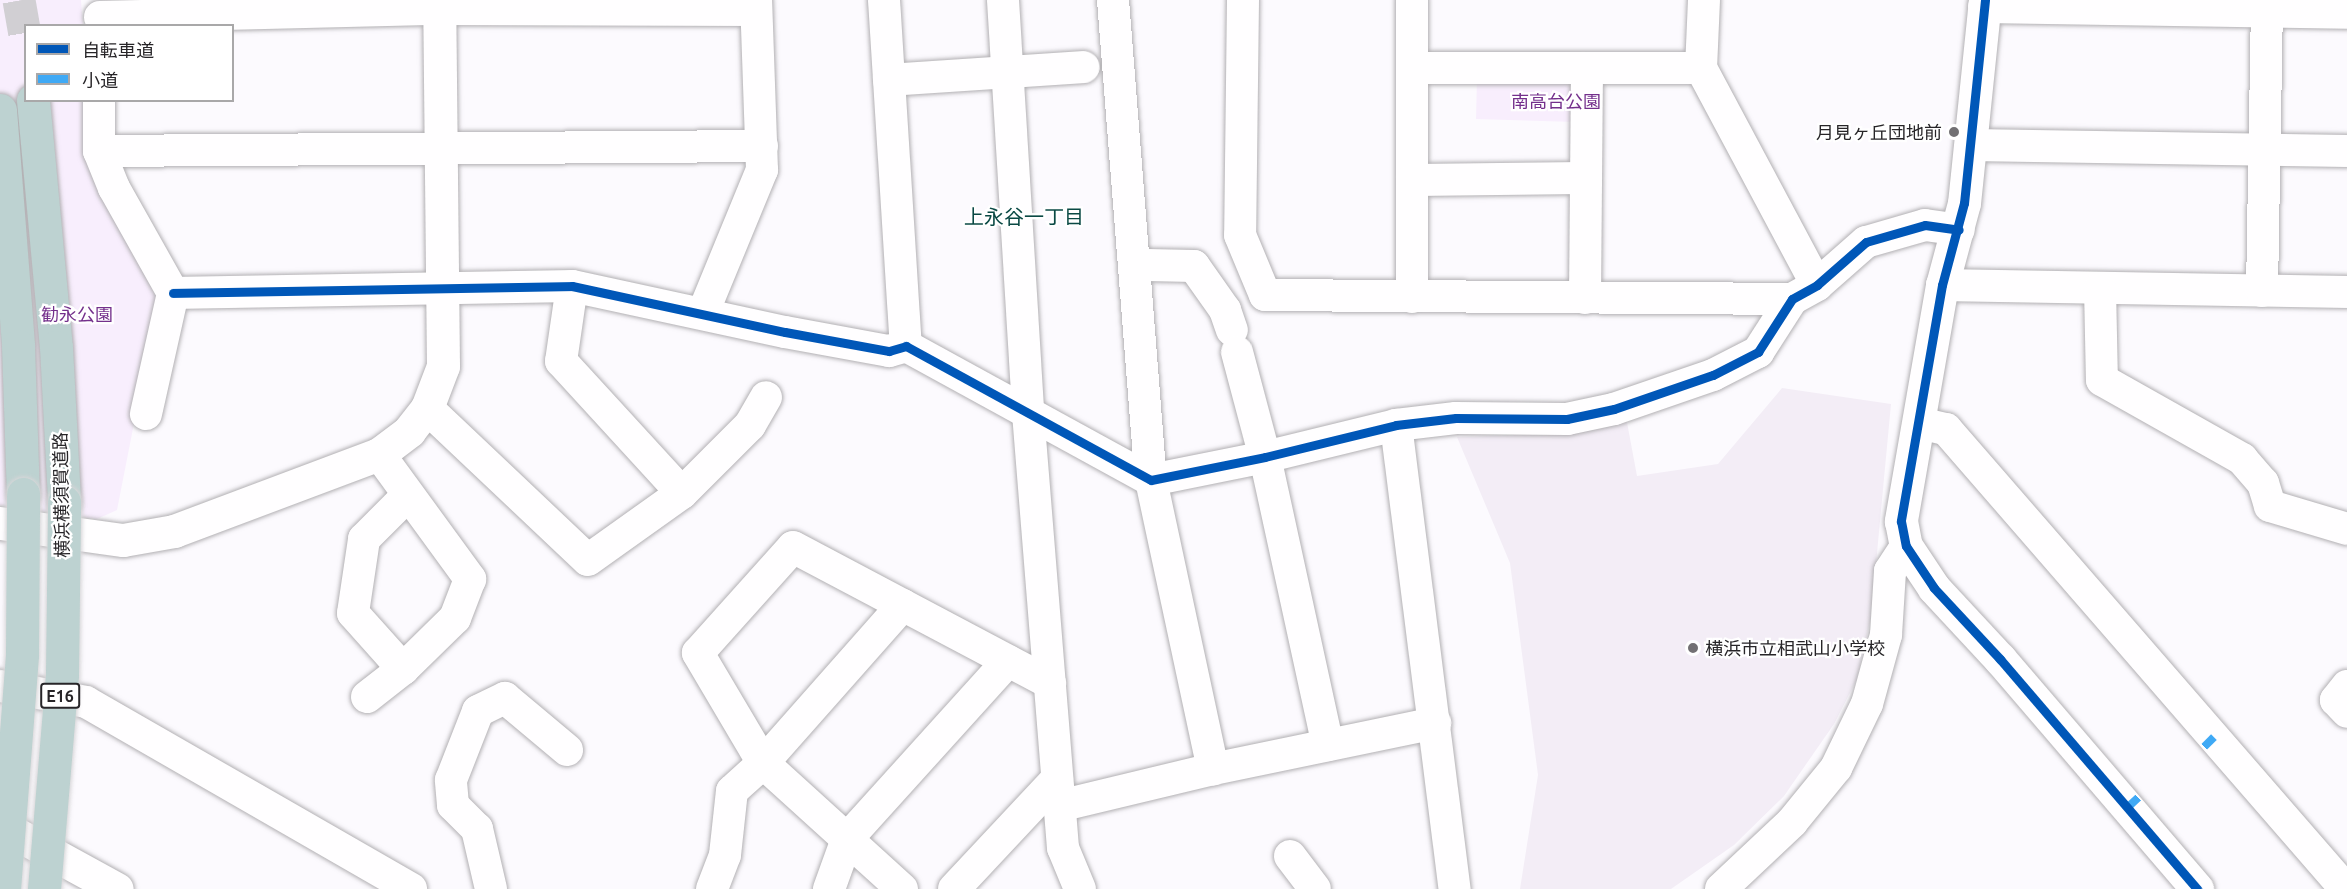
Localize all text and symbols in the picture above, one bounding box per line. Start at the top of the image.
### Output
legend [24,24,234,102]
text: 自転車道 [82,40,154,60]
text: 小道 [82,70,118,90]
park label: 南高台公園 [1511,90,1601,112]
place label: 月見ヶ丘団地前 [1816,121,1942,143]
marker: 月見ヶ丘団地前 [1947,125,1961,139]
district label: 上永谷一丁目 [964,204,1084,228]
park label: 勧永公園 [41,303,113,325]
street label: 横浜横須賀道路 [49,432,73,558]
place label: 横浜市立相武山小学校 [1705,637,1885,659]
marker: 横浜市立相武山小学校 [1686,641,1700,655]
road number: E16 [39,683,81,709]

